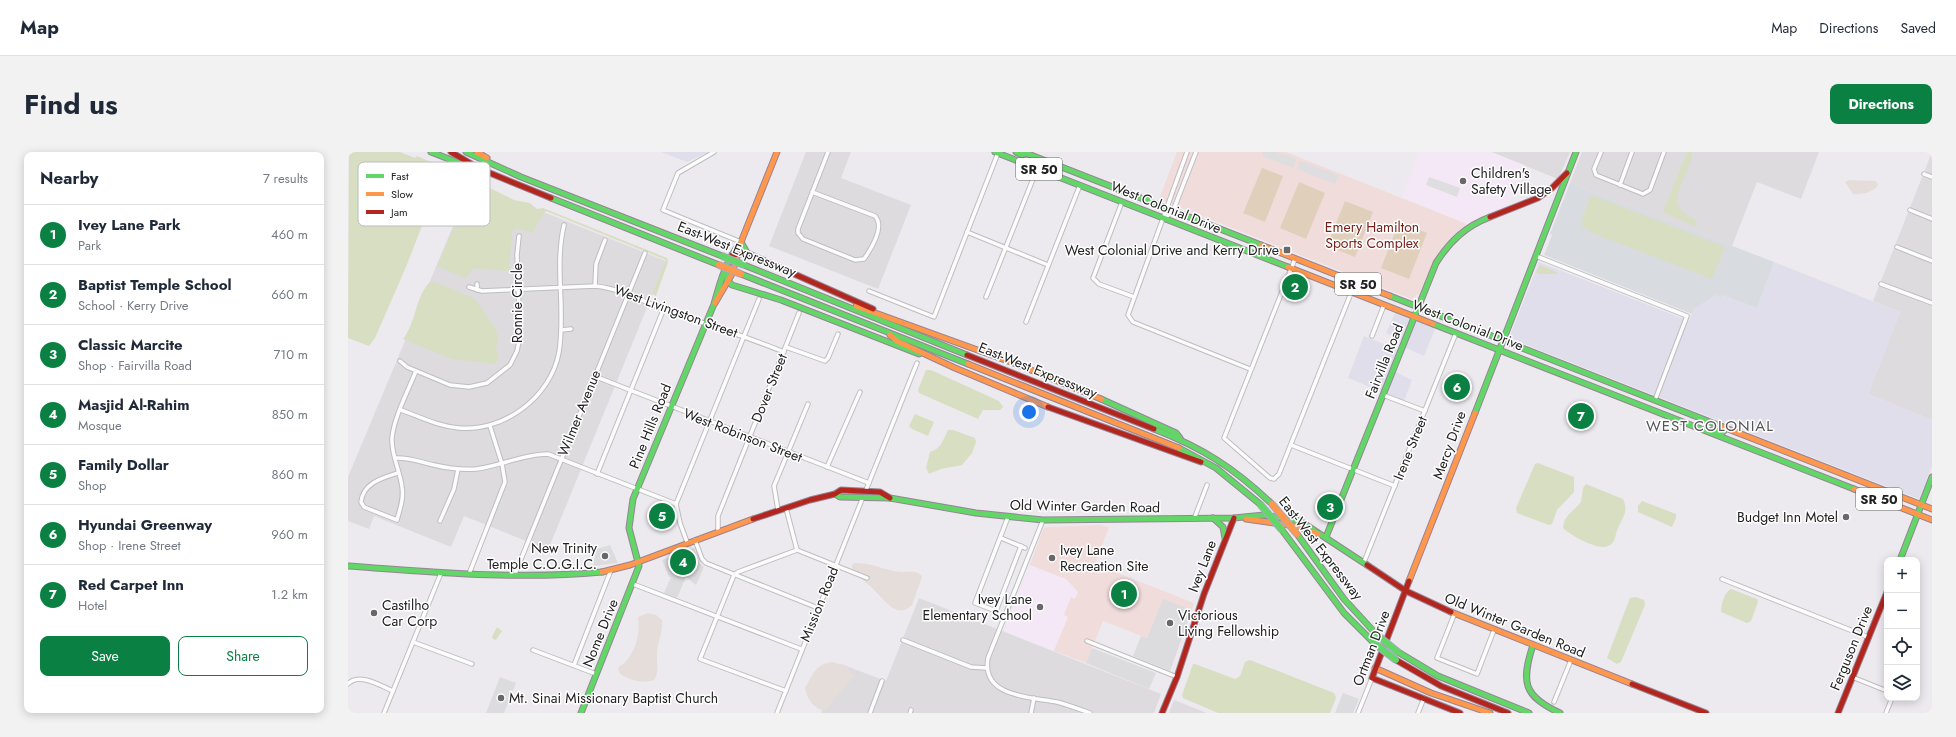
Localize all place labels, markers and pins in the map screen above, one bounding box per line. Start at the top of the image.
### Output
place label: Children's Safety Village [1471,163,1552,199]
marker: Children's Safety Village [1458,176,1468,186]
place label: West Colonial Drive and Kerry Drive [1065,240,1279,260]
marker: West Colonial Drive and Kerry Drive [1282,245,1292,255]
pin: 2 [1282,272,1308,302]
pin: 6 [1444,372,1470,402]
pin: 7 [1568,401,1594,431]
pin: 3 [1317,492,1343,522]
pin: 5 [649,501,675,531]
place label: Budget Inn Motel [1737,507,1838,527]
marker: Budget Inn Motel [1841,512,1851,522]
place label: New Trinity Temple C.O.G.I.C. [487,538,598,574]
place label: Ivey Lane Recreation Site [1060,540,1148,576]
pin: 4 [670,547,696,577]
marker: New Trinity Temple C.O.G.I.C. [600,551,610,561]
marker: Ivey Lane Recreation Site [1047,553,1057,563]
pin: 1 [1111,579,1137,609]
place label: Ivey Lane Elementary School [922,589,1032,625]
place label: Castilho Car Corp [382,595,437,631]
marker: Ivey Lane Elementary School [1035,602,1045,612]
place label: Victorious Living Fellowship [1178,605,1279,641]
marker: Castilho Car Corp [369,608,379,618]
marker: Victorious Living Fellowship [1165,618,1175,628]
place label: Mt. Sinai Missionary Baptist Church [509,688,718,708]
marker: Mt. Sinai Missionary Baptist Church [496,693,506,703]

